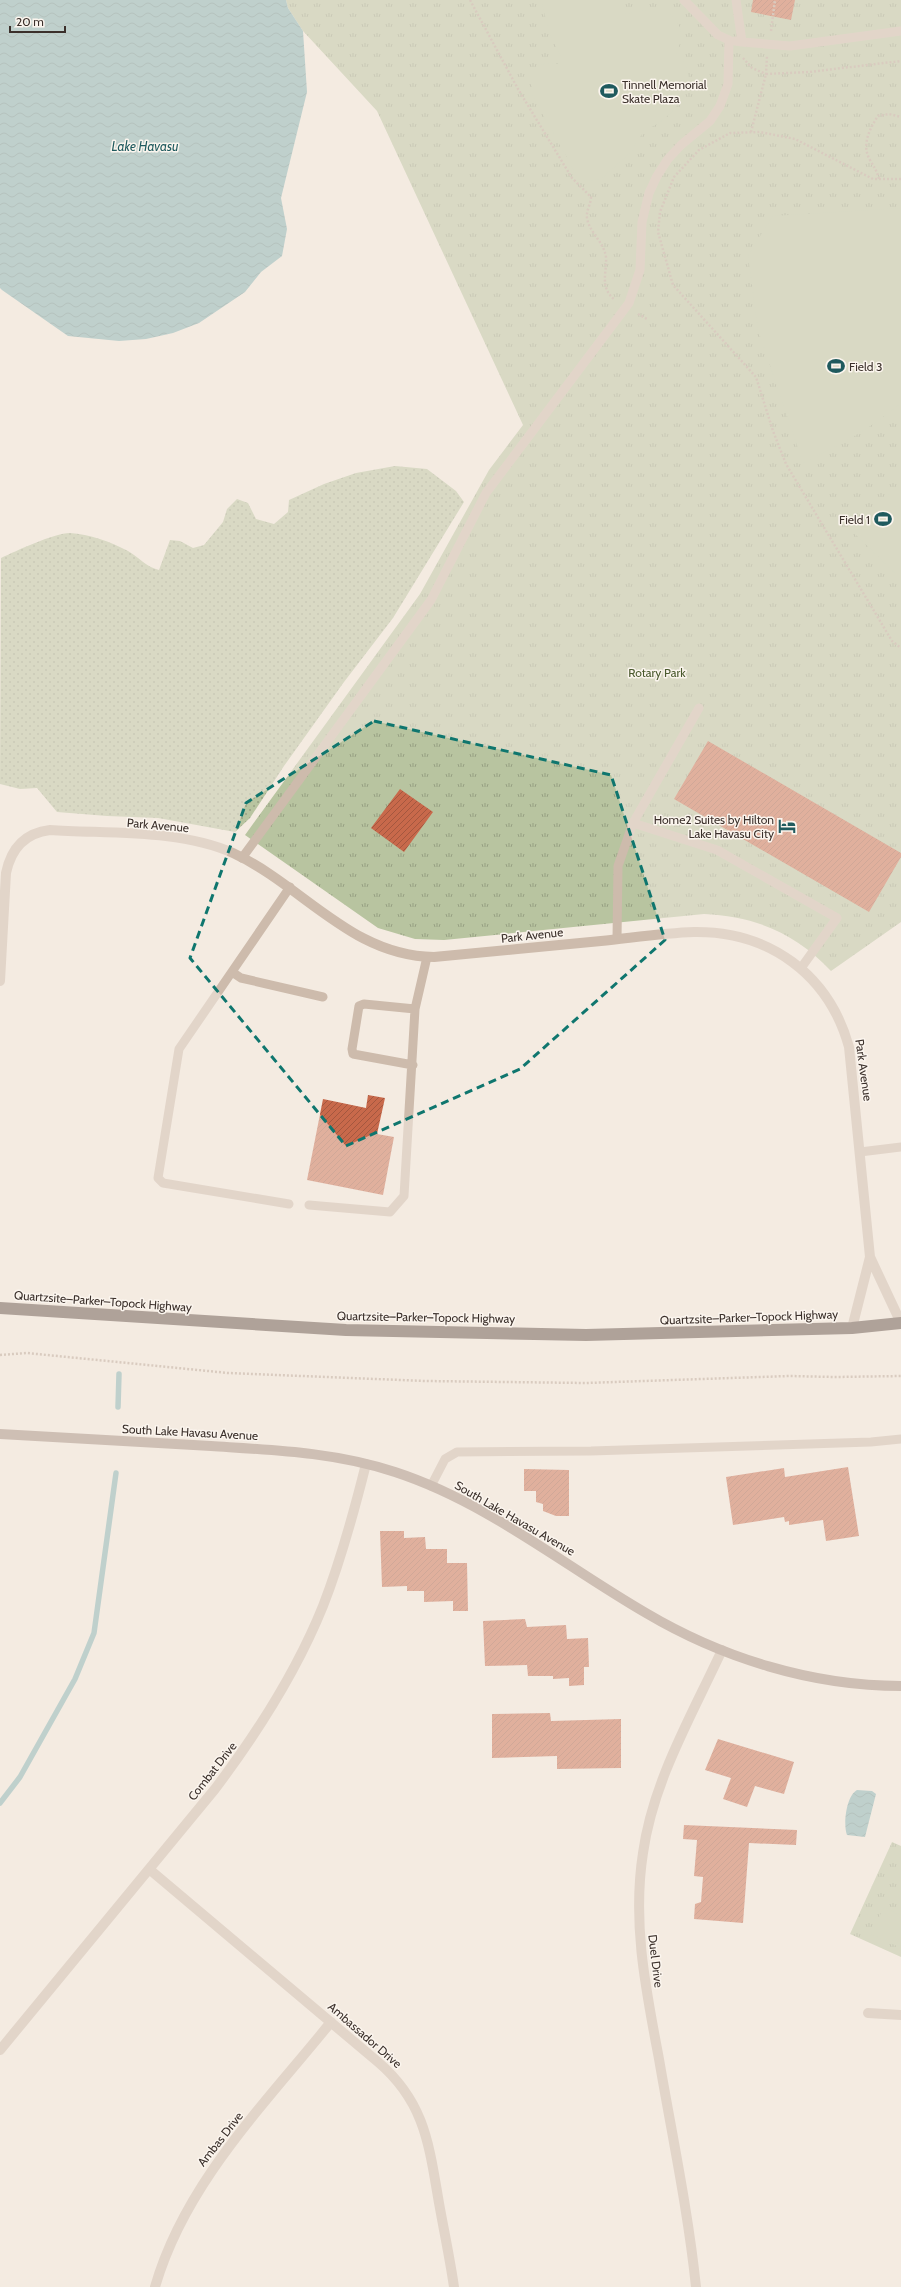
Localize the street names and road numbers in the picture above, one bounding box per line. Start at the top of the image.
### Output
street label: Park Avenue [126,815,190,835]
street label: Park Avenue [500,924,564,946]
street label: Park Avenue [852,1038,876,1102]
street label: Quartzsite–Parker–Topock Highway [14,1287,192,1315]
street label: Quartzsite–Parker–Topock Highway [660,1306,838,1328]
street label: Quartzsite–Parker–Topock Highway [337,1308,515,1326]
street label: South Lake Havasu Avenue [122,1421,258,1443]
street label: South Lake Havasu Avenue [452,1477,578,1559]
street label: Combat Drive [184,1739,240,1803]
street label: Duel Drive [645,1934,667,1988]
street label: Ambassador Drive [325,1999,405,2071]
street label: Ambas Drive [194,2109,246,2169]

